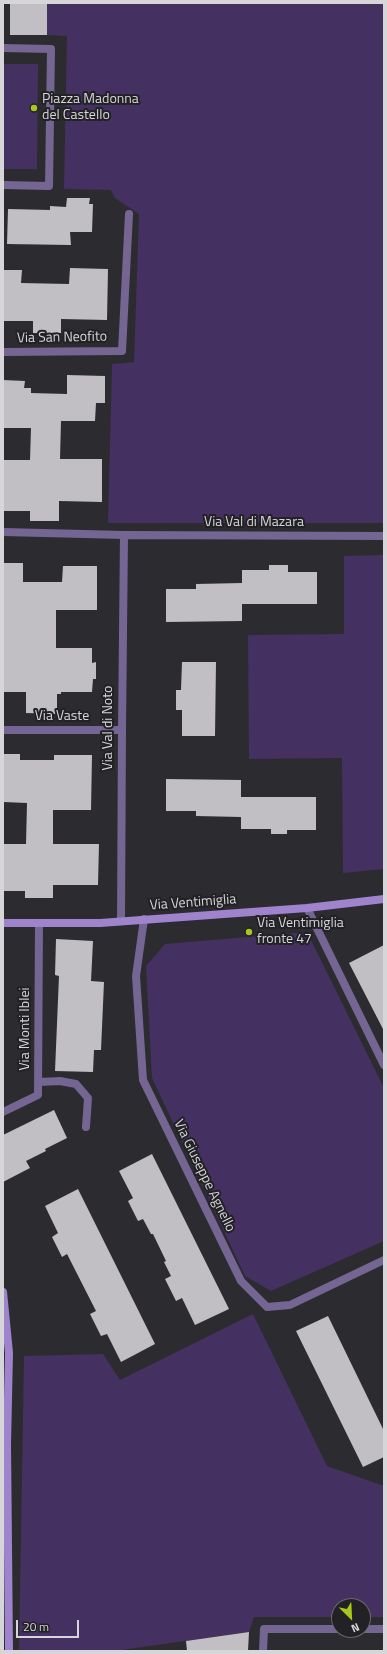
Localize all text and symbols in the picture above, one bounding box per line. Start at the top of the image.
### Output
place label: Piazza Madonna del Castello [42,92,139,124]
marker: Piazza Madonna del Castello [29,103,39,113]
street label: Via San Neofito [17,329,107,347]
street label: Via Val di Mazara [204,515,304,531]
street label: Via Val di Noto [101,686,117,770]
street label: Via Vaste [35,709,89,725]
street label: Via Ventimiglia [149,892,237,914]
place label: Via Ventimiglia fronte 47 [257,916,344,948]
marker: Via Ventimiglia fronte 47 [244,927,254,937]
street label: Via Monti Iblei [18,987,34,1071]
street label: Via Giuseppe Agnello [170,1117,238,1235]
north arrow [331,1598,371,1638]
scale bar [18,1612,81,1638]
text: 20 m [23,1617,49,1636]
text: N [349,1619,362,1637]

